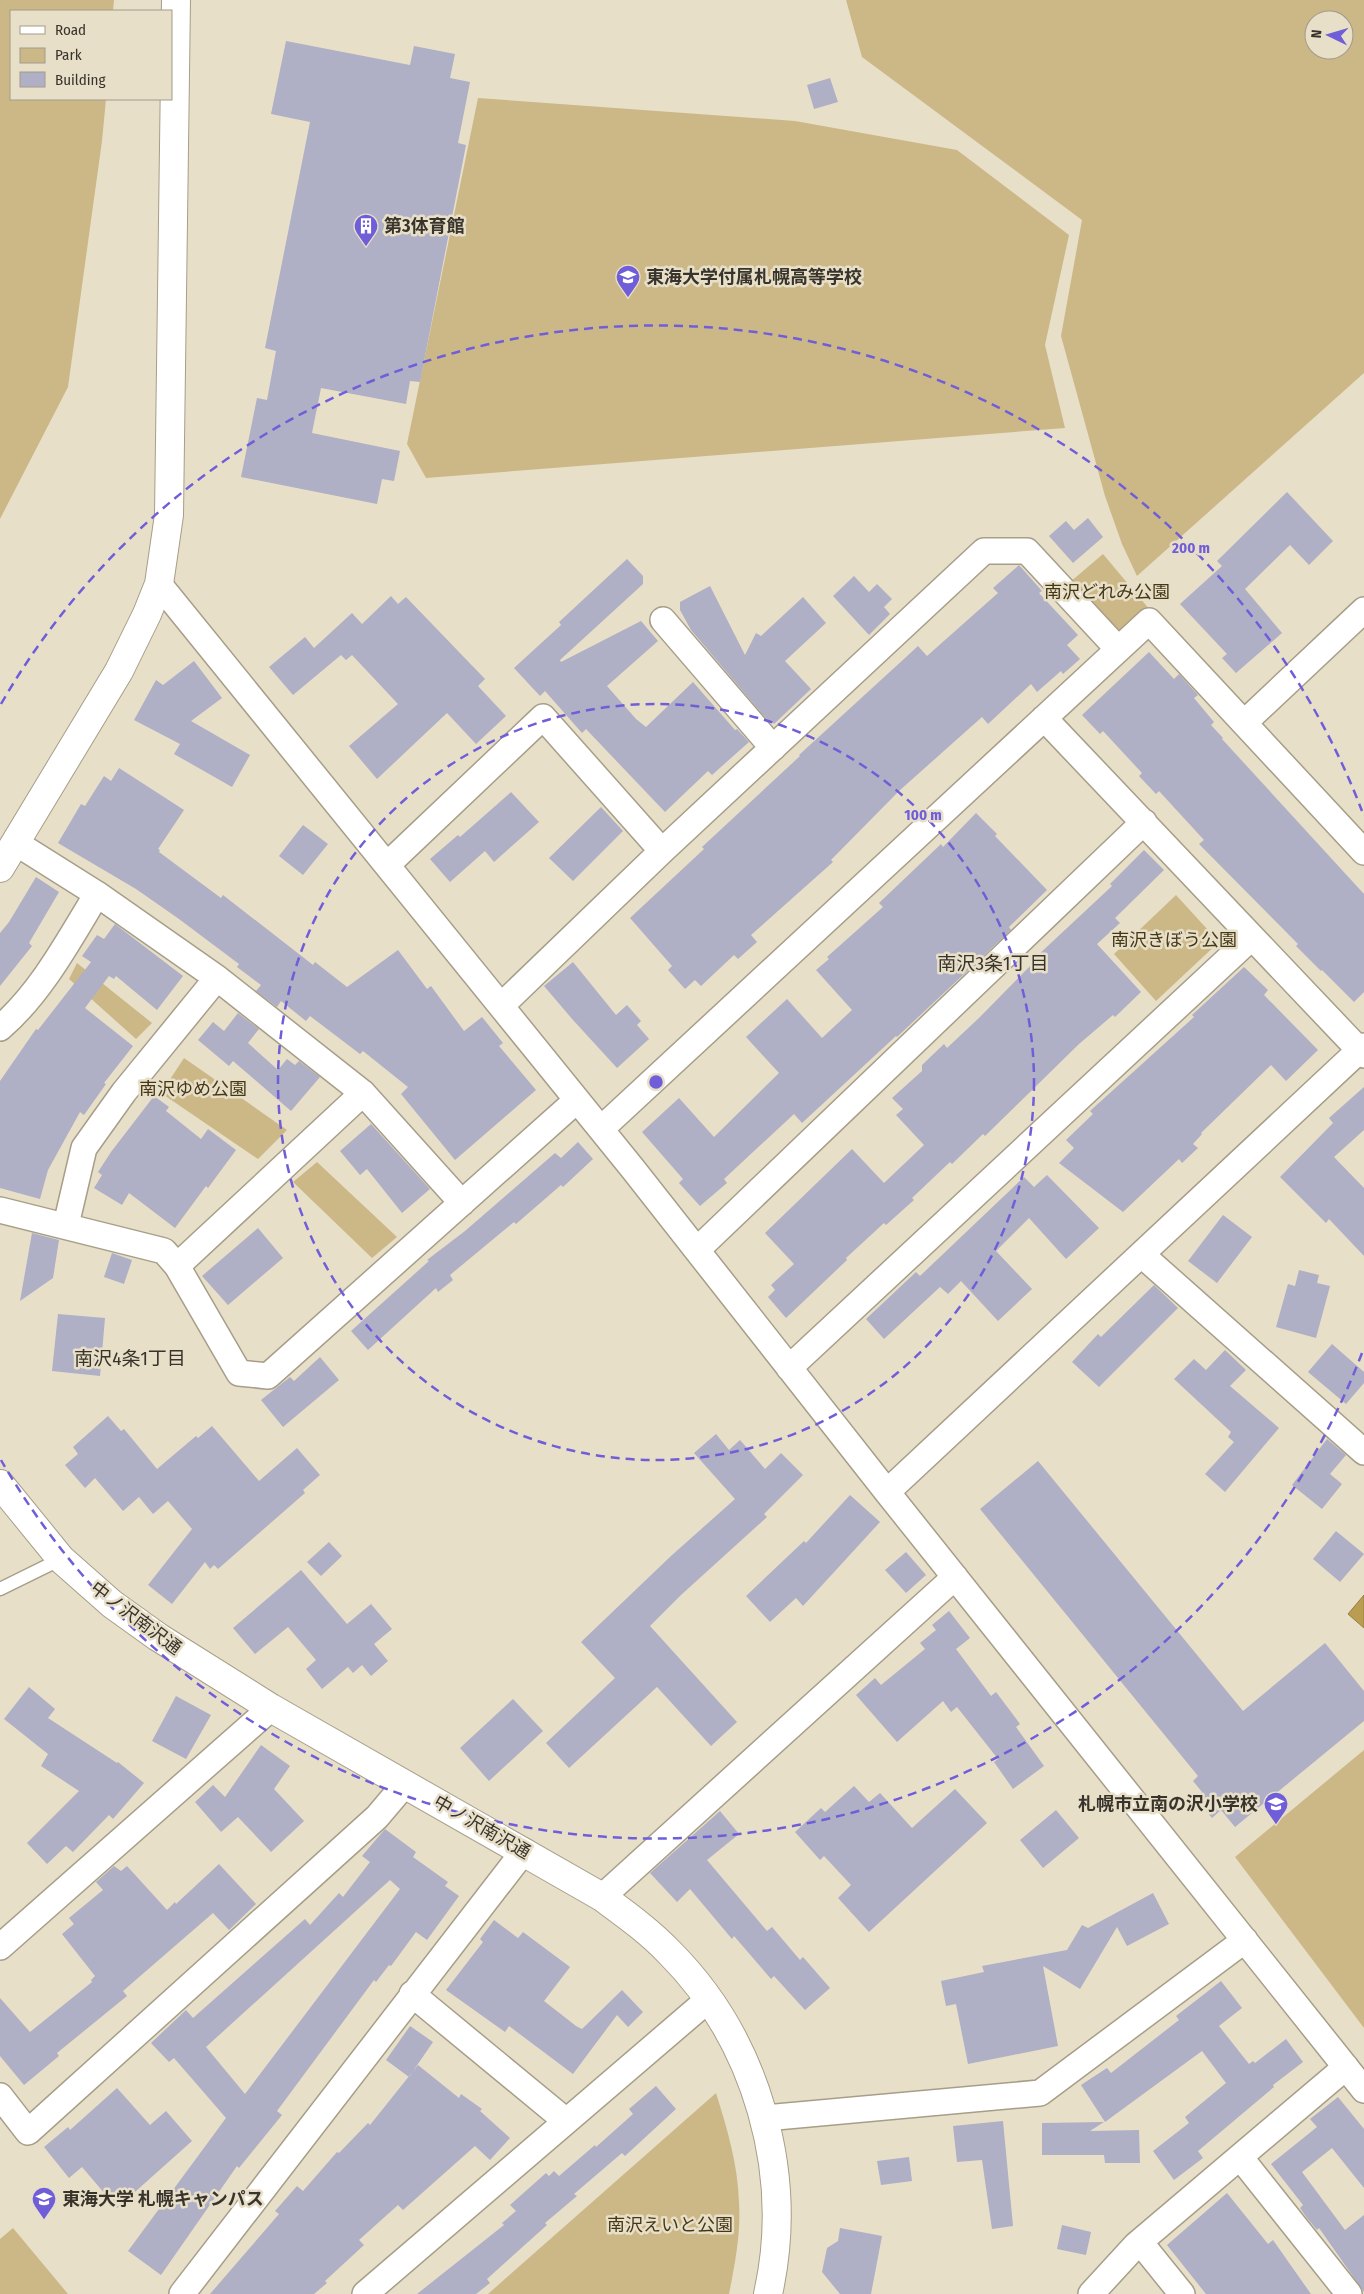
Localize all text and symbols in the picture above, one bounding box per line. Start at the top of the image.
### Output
legend [10,10,172,100]
north arrow [1304,10,1354,60]
text: Road [55,21,86,39]
text: N [1308,29,1325,39]
text: Park [55,46,82,64]
text: Building [55,71,106,89]
building icon: 第3体育館 [353,213,379,247]
place label: 第3体育館 [384,215,465,237]
school or university icon: 東海大学付属札幌高等学校 [615,264,641,298]
place label: 東海大学付属札幌高等学校 [646,266,862,288]
text: 200 m [1171,539,1210,557]
park label: 南沢どれみ公園 [1044,581,1170,603]
text: 100 m [904,806,942,824]
park label: 南沢きぼう公園 [1111,929,1237,951]
district label: 南沢3条1丁目 [938,952,1048,975]
centre of rings [647,1073,665,1091]
park label: 南沢ゆめ公園 [139,1078,247,1100]
district label: 南沢4条1丁目 [74,1347,186,1370]
street label: 中ノ沢南沢通 [86,1577,186,1659]
street label: 中ノ沢南沢通 [430,1790,534,1864]
school or university icon: 札幌市立南の沢小学校 [1263,1791,1289,1825]
place label: 札幌市立南の沢小学校 [1078,1793,1258,1815]
school or university icon: 東海大学 札幌キャンパス [31,2186,57,2220]
place label: 東海大学 札幌キャンパス [62,2188,264,2210]
park label: 南沢えいと公園 [607,2214,733,2236]

